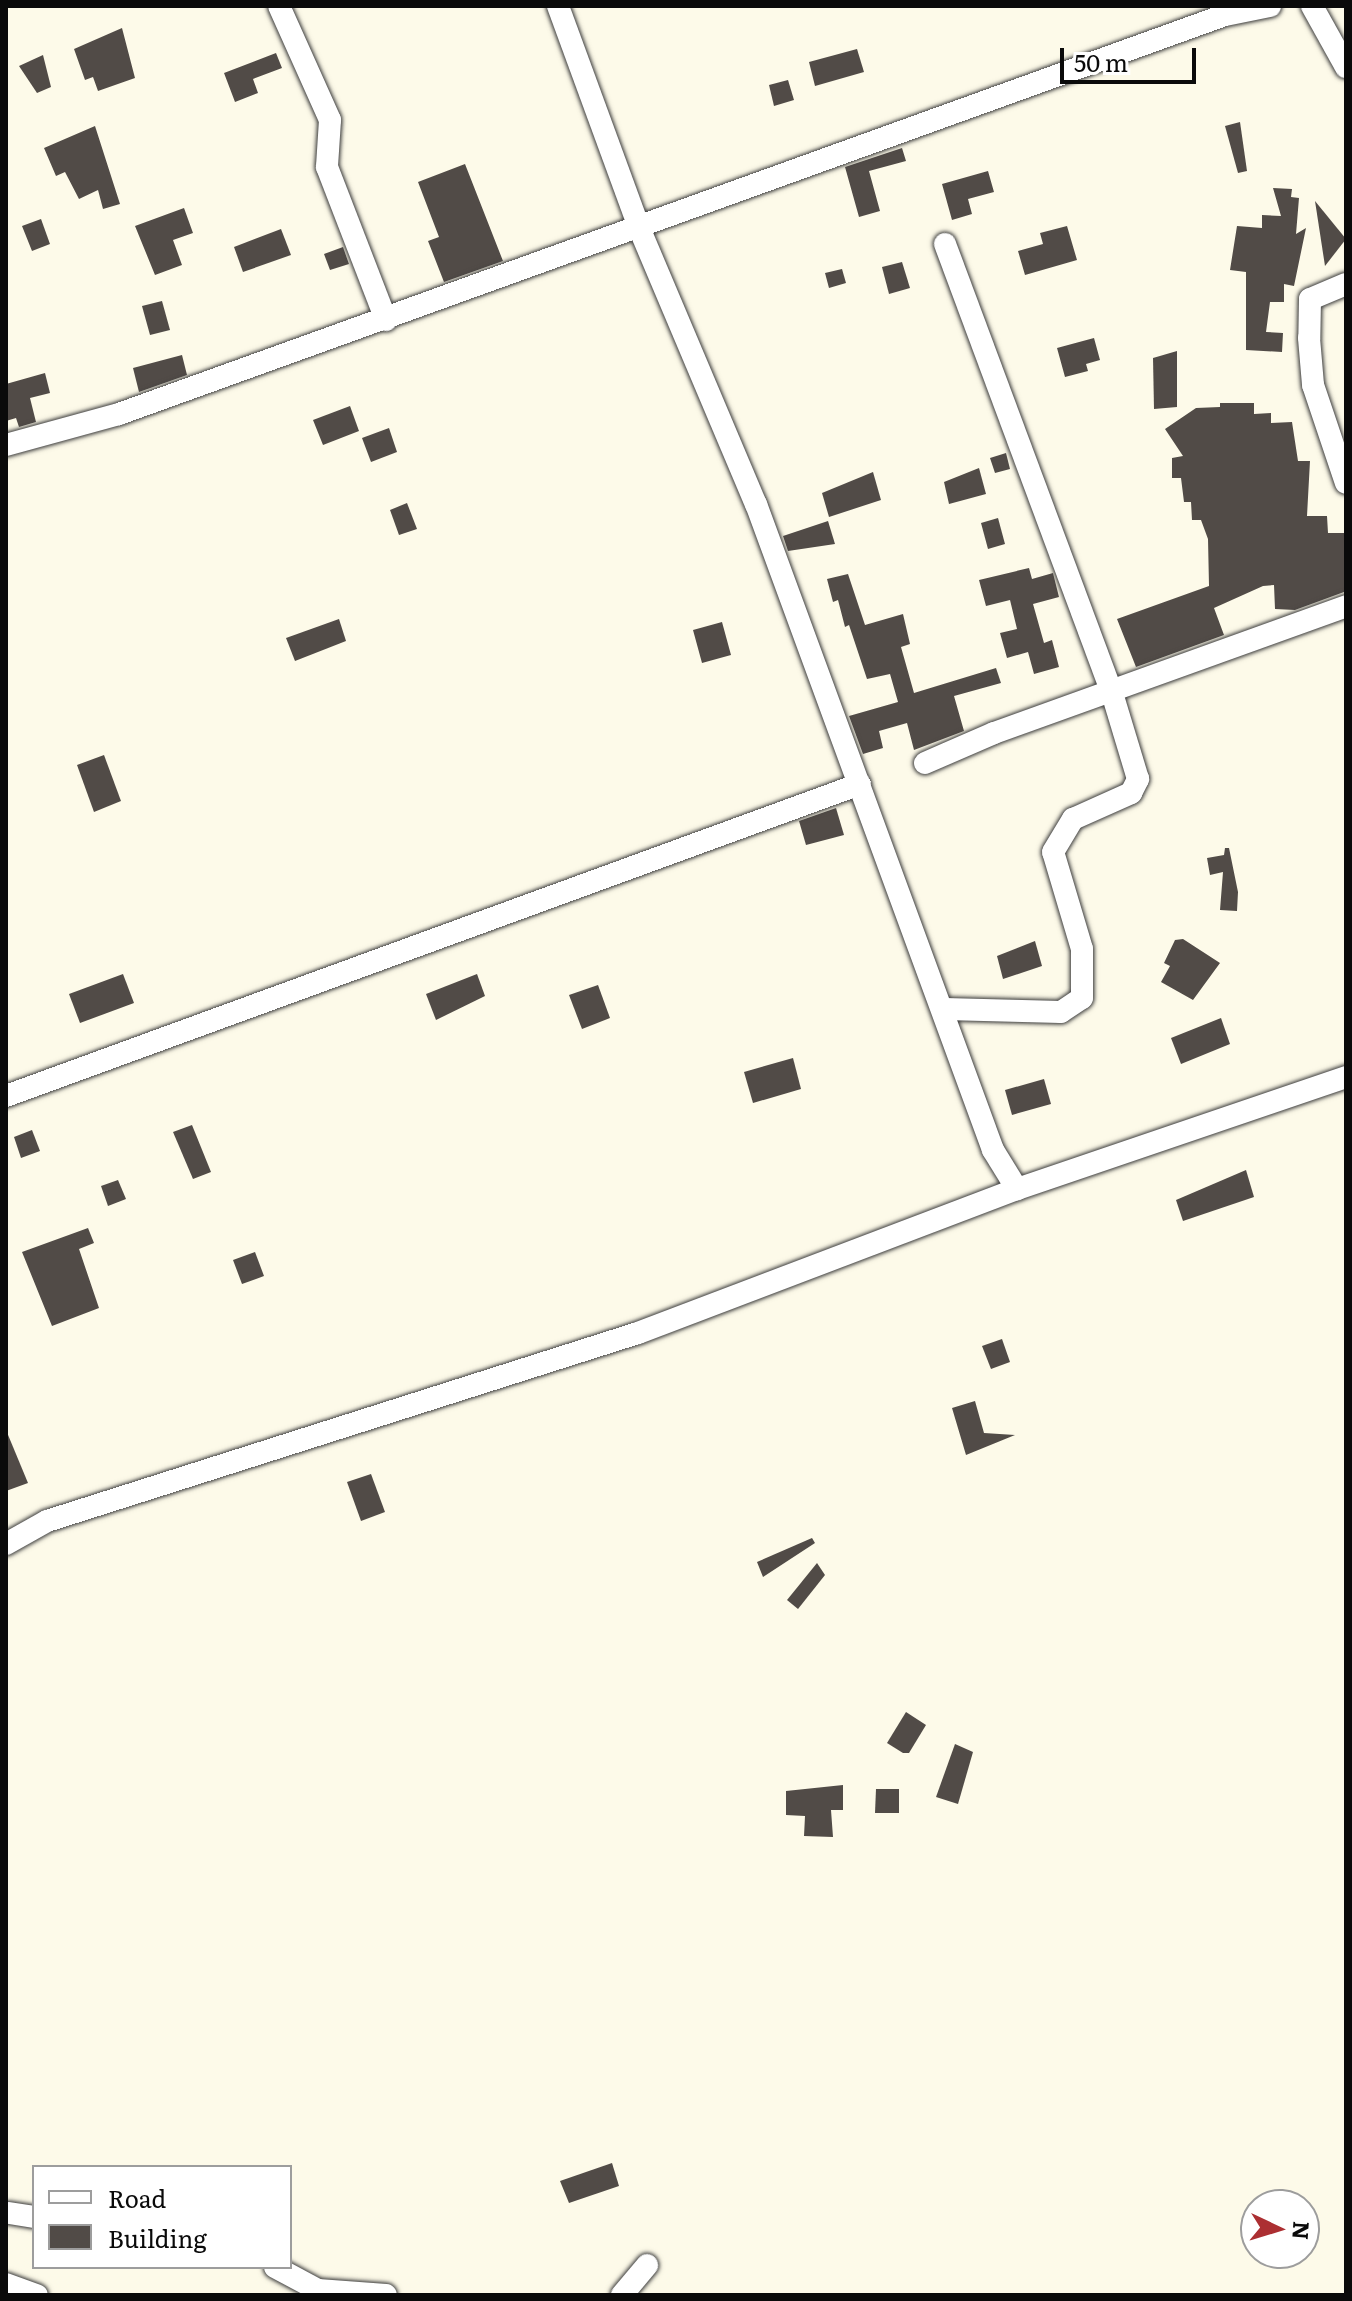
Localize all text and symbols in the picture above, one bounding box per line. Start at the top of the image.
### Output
scale bar [1064,32,1200,82]
text: 50 m [1074,44,1128,79]
legend [32,2165,292,2269]
text: Road [108,2180,166,2215]
north arrow [1240,2189,1320,2269]
text: Building [108,2220,207,2255]
text: N [1285,2220,1320,2241]

